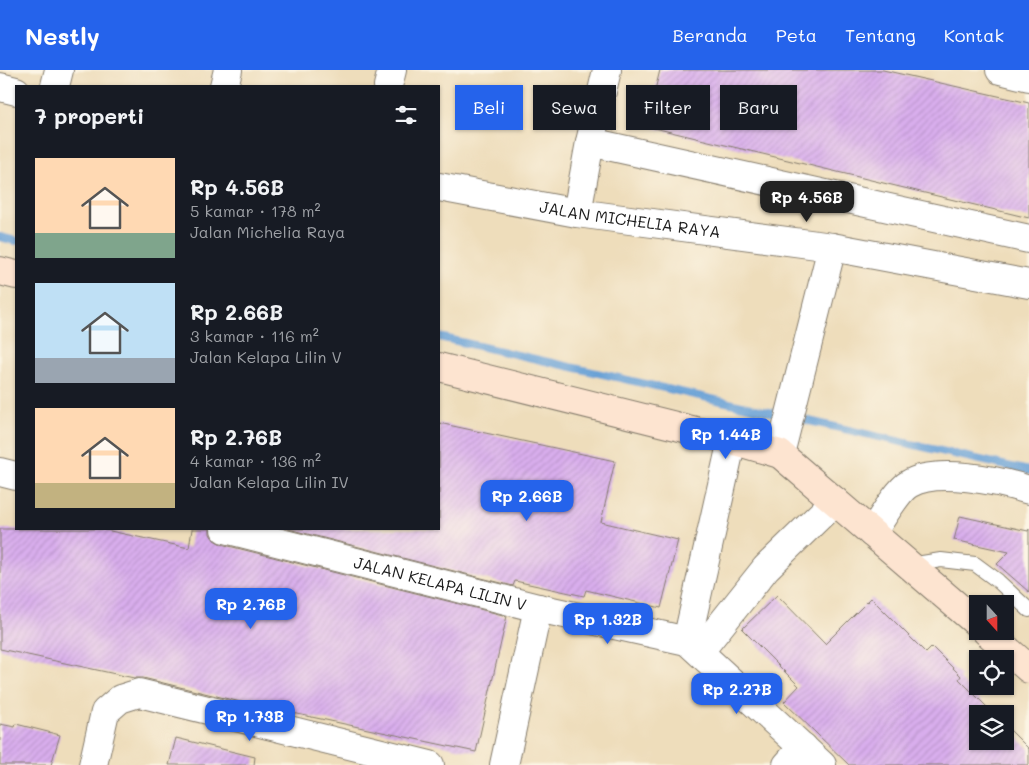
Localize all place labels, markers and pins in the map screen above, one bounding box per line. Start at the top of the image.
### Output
pin: Rp 4.56B [755,180,859,223]
pin: Rp 1.44B [674,418,778,460]
pin: Rp 2.66B [475,480,579,522]
pin: Rp 2.76B [199,588,303,630]
pin: Rp 1.32B [556,602,660,645]
pin: Rp 2.27B [685,672,789,715]
pin: Rp 1.73B [198,700,302,742]

